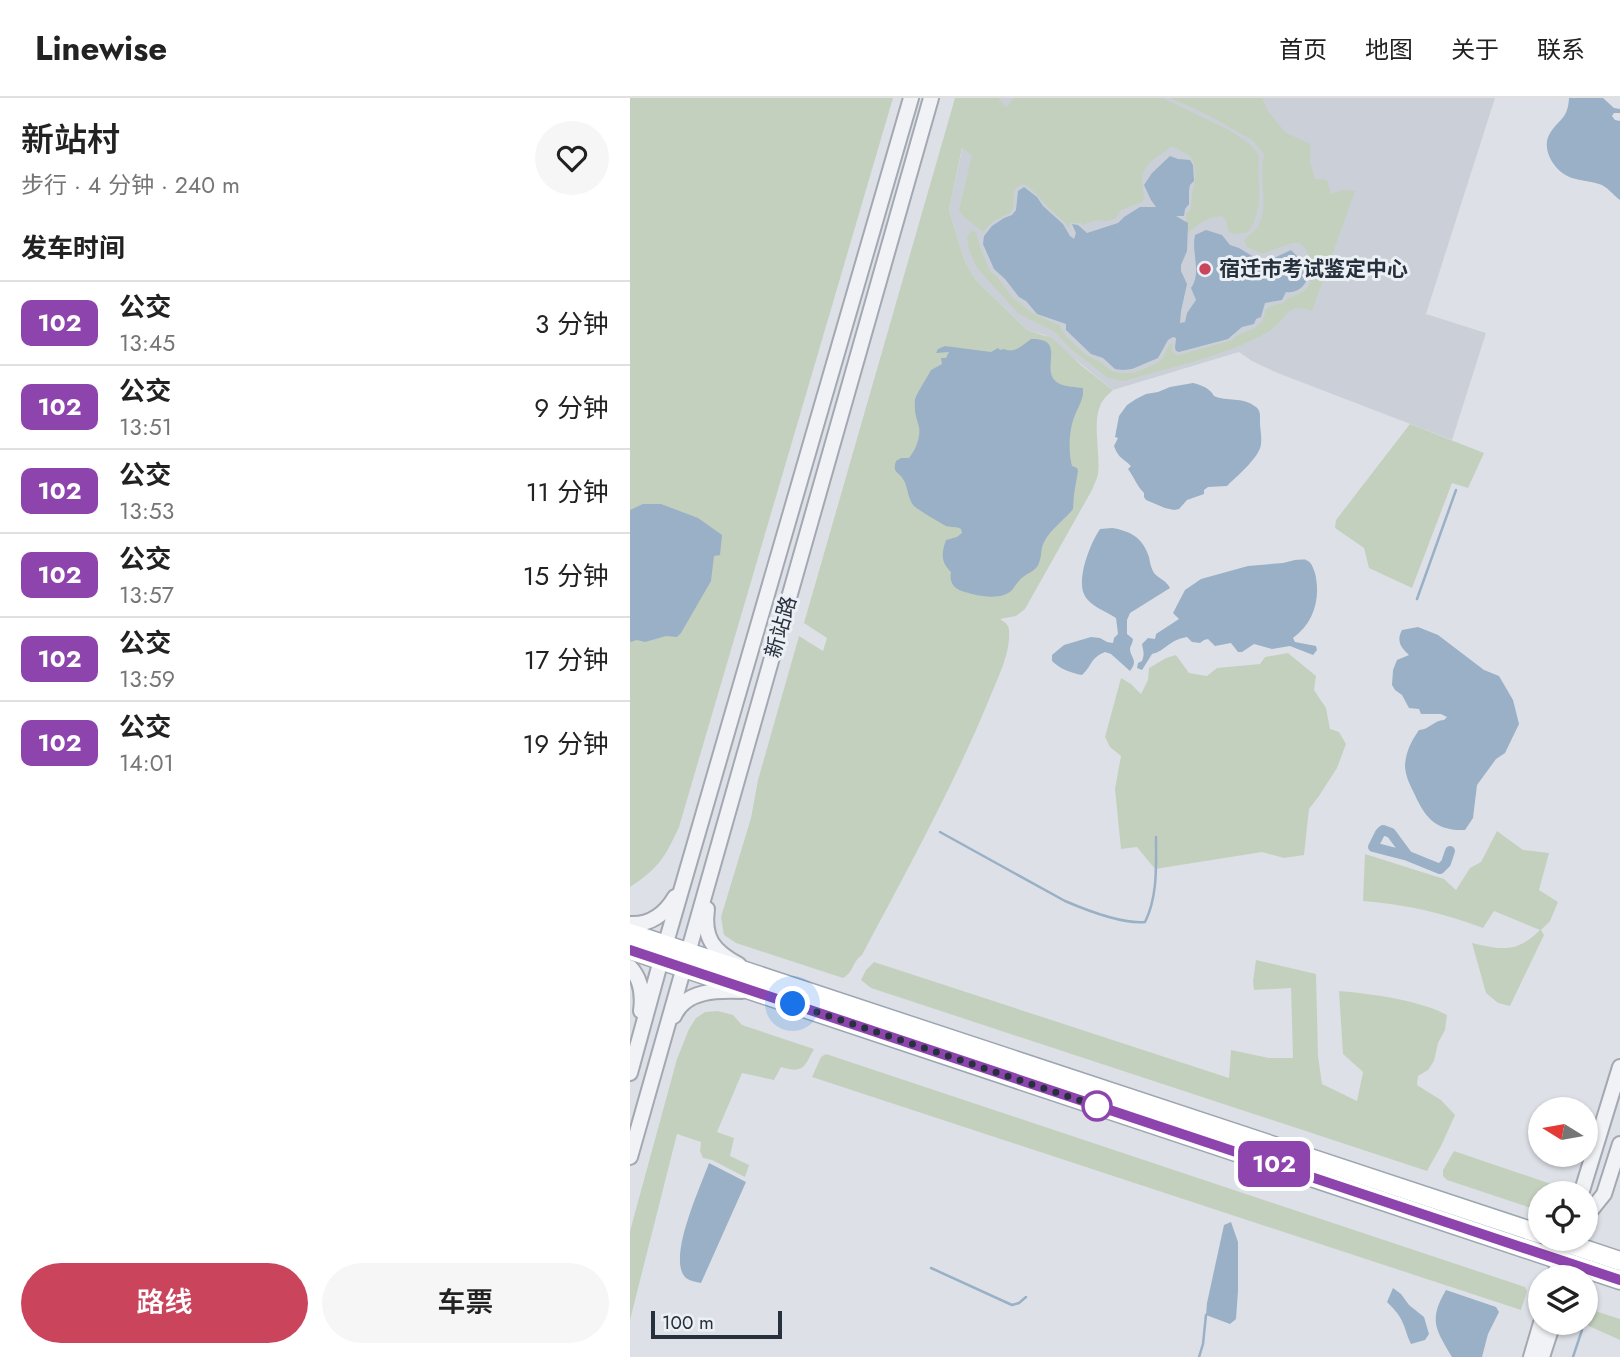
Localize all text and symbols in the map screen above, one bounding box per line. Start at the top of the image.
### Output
text: Linewise [35,25,167,72]
text: 首页 [1279,32,1327,67]
text: 地图 [1365,32,1413,67]
text: 关于 [1451,32,1499,67]
text: 联系 [1537,32,1585,67]
text: 新站村 [21,116,120,163]
button: heart [535,121,609,195]
text: 步行 · 4 分钟 · 240 m [21,168,240,202]
text: 发车时间 [21,229,125,267]
place label: 宿迁市考试鉴定中心 [1219,254,1408,284]
marker: 宿迁市考试鉴定中心 [1197,261,1213,277]
text: 公交 [119,288,171,326]
text: 102 [38,305,81,340]
text: 3 分钟 [535,305,609,343]
text: 13:45 [119,326,175,360]
text: 公交 [119,372,171,410]
text: 102 [38,389,81,424]
text: 9 分钟 [534,389,609,427]
text: 13:51 [119,410,172,444]
text: 公交 [119,456,171,494]
text: 102 [38,473,81,508]
text: 11 分钟 [526,473,609,511]
text: 13:53 [119,494,174,528]
text: 公交 [119,540,171,578]
text: 102 [38,557,81,592]
text: 15 分钟 [523,557,609,595]
text: 13:57 [119,578,174,612]
street label: 新站路 [758,593,804,661]
text: 公交 [119,624,171,662]
text: 102 [38,641,81,676]
text: 17 分钟 [524,641,609,679]
text: 13:59 [119,662,175,696]
text: 公交 [119,708,171,746]
text: 102 [38,725,81,760]
text: 19 分钟 [523,725,609,763]
text: 14:01 [119,746,174,780]
your location [775,986,810,1021]
unlabelled marker [1082,1091,1112,1121]
north arrow [1528,1097,1598,1167]
map controls [1528,1097,1598,1335]
line badge: 102 [1234,1141,1314,1187]
text: 102 [1252,1146,1296,1181]
button: locate [1528,1181,1598,1251]
button: 路线 [21,1263,308,1343]
button: 车票 [322,1263,609,1343]
button: layers [1528,1265,1598,1335]
scale bar [651,1308,782,1340]
text: 100 m [662,1309,714,1336]

